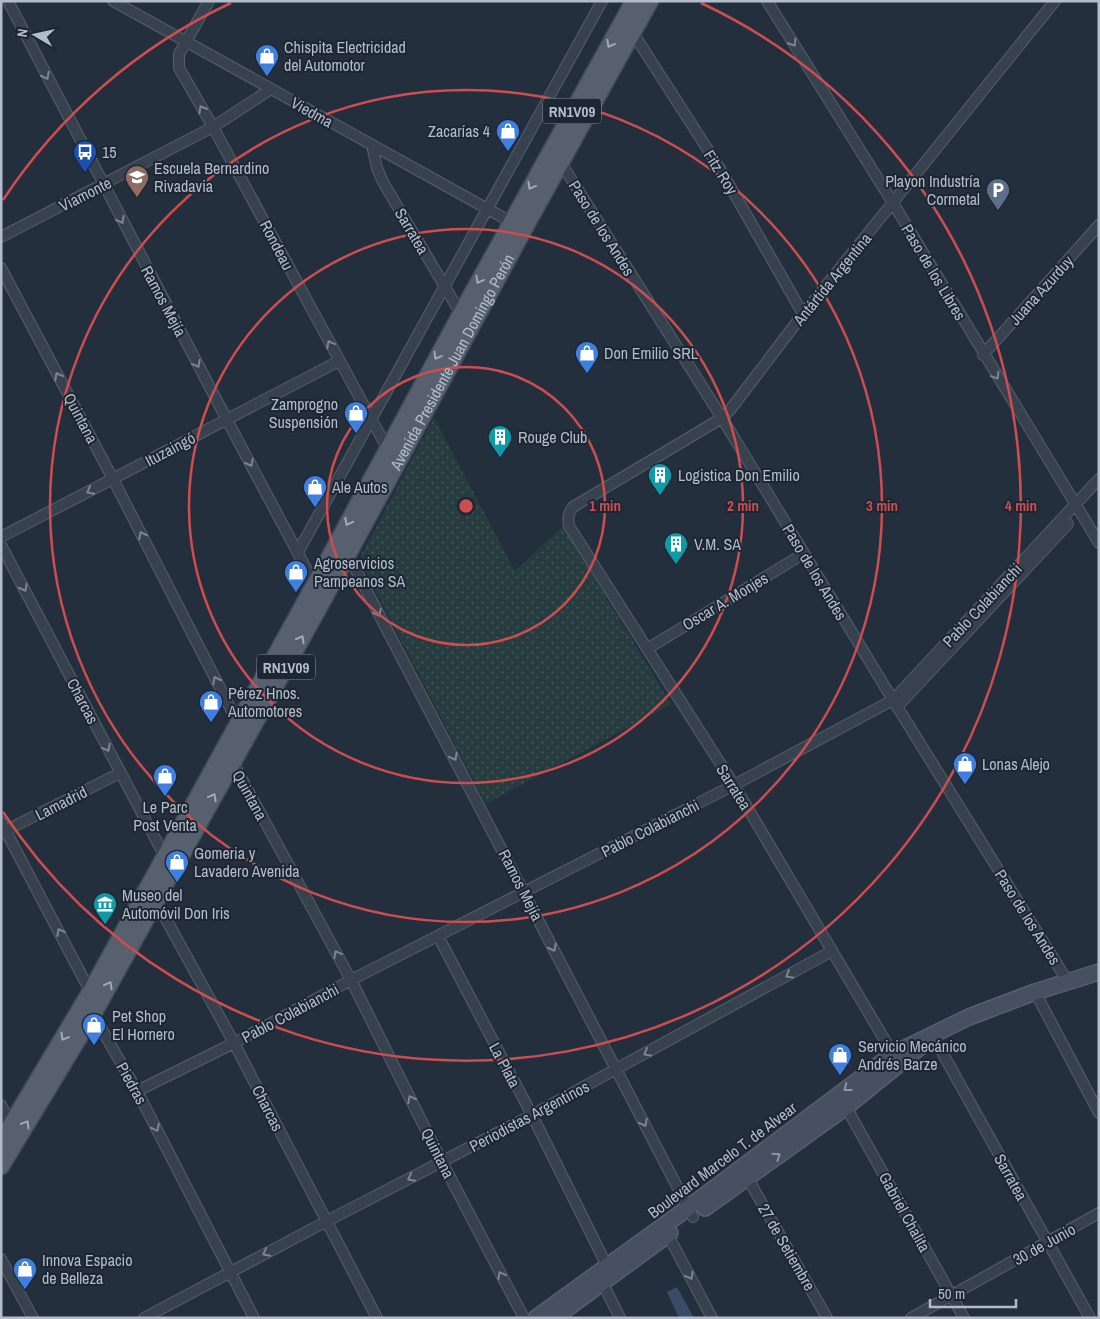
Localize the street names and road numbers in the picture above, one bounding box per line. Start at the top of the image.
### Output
street label: Viedma [287,91,338,133]
road number: RN1V09 [543,98,601,124]
street label: Fitz Roy [699,145,744,199]
street label: Viamonte [55,172,115,216]
street label: Paso de los Andes [564,176,640,280]
street label: Sarratea [390,204,435,259]
street label: Rondeau [255,216,299,274]
street label: Paso de los Libres [897,220,971,324]
street label: Antártida Argentina [787,228,877,331]
street label: Avenida Presidente Juan Domingo Perón [384,250,519,475]
street label: Juana Azurduy [1004,250,1079,330]
street label: Ramos Mejía [136,262,192,341]
street label: Quintana [59,389,104,448]
street label: Ituzaingó [141,427,199,471]
street label: Paso de los Andes [778,520,852,624]
street label: Pablo Colabianchi [937,558,1027,652]
street label: Oscar A. Monjes [678,567,772,635]
road number: RN1V09 [257,654,315,680]
street label: Charcas [62,674,104,728]
street label: Sarratea [711,760,757,815]
street label: Quintana [227,766,273,825]
street label: Lamadrid [31,781,91,825]
street label: Pablo Colabianchi [597,794,703,862]
street label: Ramos Mejía [494,846,549,925]
street label: Paso de los Andes [990,865,1066,969]
street label: Pablo Colabianchi [238,978,342,1048]
street label: La Plata [484,1039,526,1092]
street label: Piedras [111,1058,153,1108]
street label: Periodistas Argentinos [465,1075,593,1157]
street label: Charcas [247,1081,289,1135]
street label: Boulevard Marcelo T. de Alvear [643,1096,802,1223]
street label: Quintana [416,1124,460,1183]
street label: Sarratea [989,1150,1033,1205]
street label: Gabriel Chalita [874,1168,936,1257]
street label: 27 de Setiembre [753,1199,821,1295]
street label: 30 de Junio [1009,1218,1079,1270]

